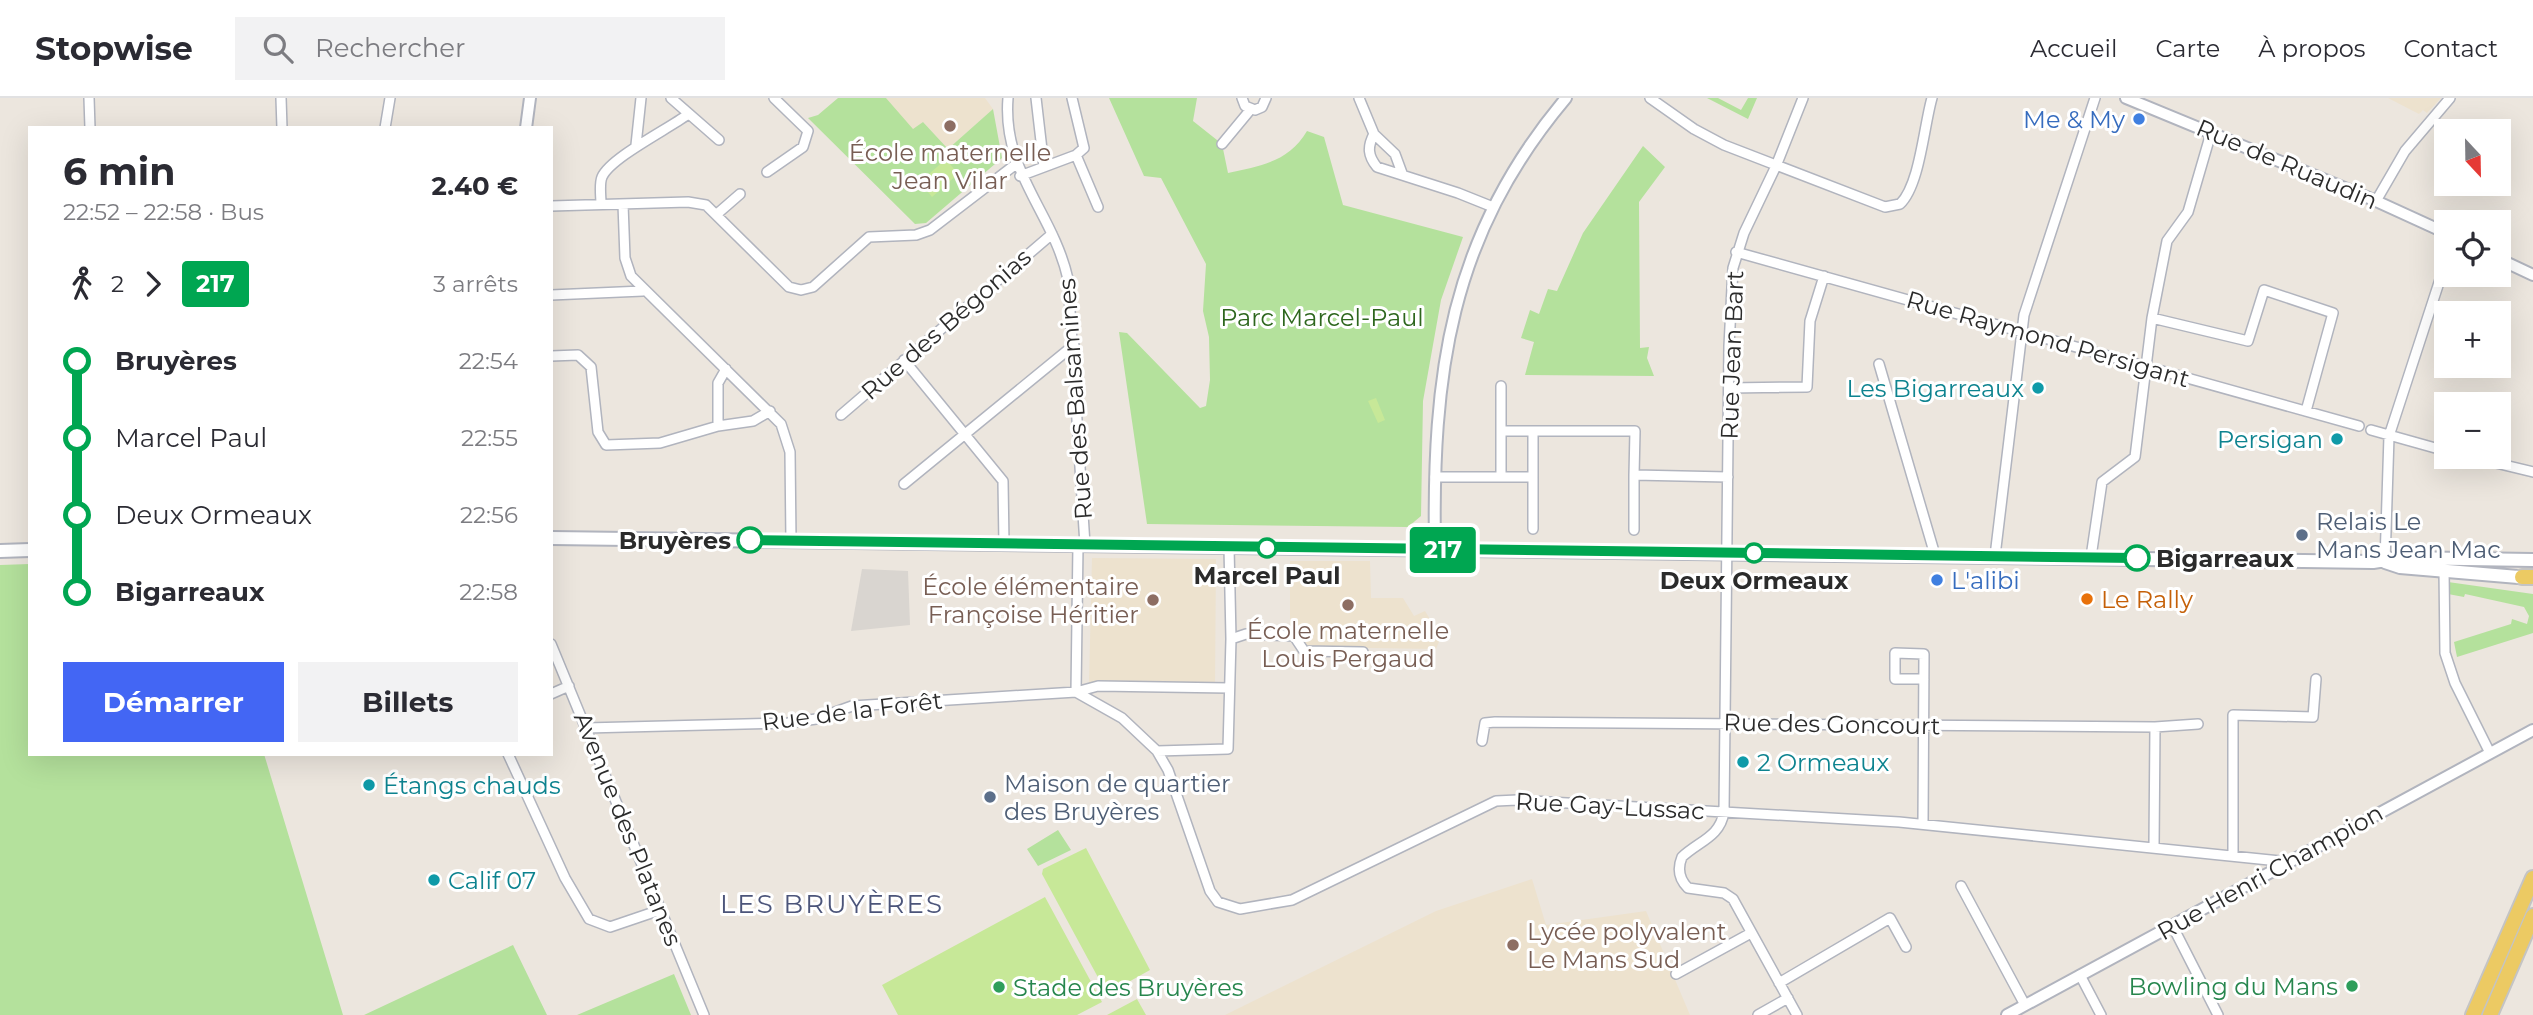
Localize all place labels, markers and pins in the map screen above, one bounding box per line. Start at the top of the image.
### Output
place label: Me & My [2023,105,2125,134]
marker: Me & My [2131,111,2147,127]
marker: École maternelle Jean Vilar [942,118,958,134]
place label: École maternelle Jean Vilar [849,138,1051,195]
place label: Les Bigarreaux [1846,374,2024,403]
marker: Les Bigarreaux [2030,380,2046,396]
place label: Persigan [2217,425,2323,454]
marker: Persigan [2329,431,2345,447]
place label: Relais Le Mans Jean Mac [2316,507,2501,564]
place label: Bruyères [619,526,731,555]
marker: Bruyères [737,527,763,553]
marker: Relais Le Mans Jean Mac [2294,527,2310,543]
marker: Marcel Paul [1257,538,1277,558]
marker: Deux Ormeaux [1744,543,1764,563]
place label: Bigarreaux [2156,544,2295,573]
marker: Bigarreaux [2124,545,2150,571]
place label: Marcel Paul [1194,561,1340,590]
place label: Deux Ormeaux [1660,566,1849,595]
place label: L'alibi [1951,566,2020,595]
place label: École élémentaire Françoise Héritier [922,572,1139,629]
marker: L'alibi [1929,572,1945,588]
place label: Le Rally [2101,585,2193,614]
marker: Le Rally [2079,591,2095,607]
marker: École élémentaire Françoise Héritier [1145,592,1161,608]
marker: École maternelle Louis Pergaud [1340,597,1356,613]
place label: École maternelle Louis Pergaud [1247,616,1449,673]
place label: 2 Ormeaux [1757,748,1889,777]
marker: 2 Ormeaux [1735,754,1751,770]
place label: Maison de quartier des Bruyères [1004,769,1231,826]
place label: Étangs chauds [383,771,561,800]
marker: Étangs chauds [361,777,377,793]
marker: Maison de quartier des Bruyères [982,789,998,805]
place label: Calif 07 [448,866,536,895]
marker: Calif 07 [426,872,442,888]
place label: Lycée polyvalent Le Mans Sud [1527,917,1727,974]
marker: Lycée polyvalent Le Mans Sud [1505,937,1521,953]
place label: Bowling du Mans [2129,972,2338,1001]
place label: Stade des Bruyères [1013,973,1243,1002]
marker: Bowling du Mans [2344,978,2360,994]
marker: Stade des Bruyères [991,979,1007,995]

